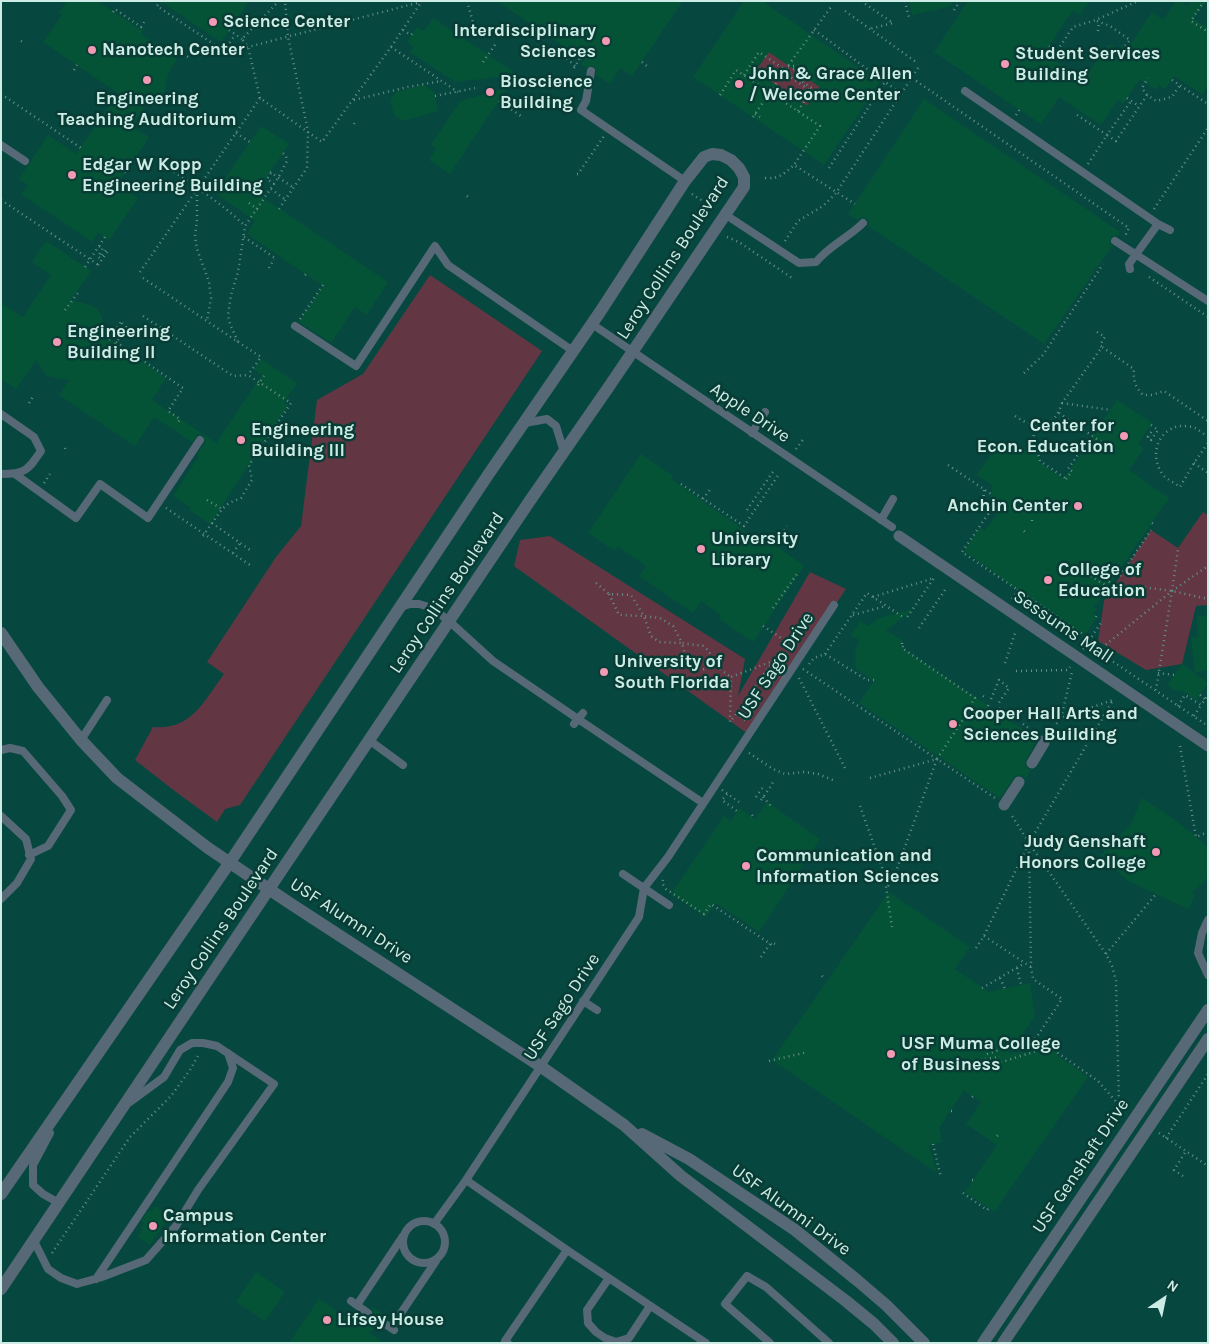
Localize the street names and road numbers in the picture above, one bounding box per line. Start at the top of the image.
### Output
street label: Leroy Collins Boulevard [612,172,734,344]
street label: Apple Drive [706,378,794,448]
street label: Leroy Collins Boulevard [385,508,509,678]
street label: Sessums Mall [1009,586,1117,668]
street label: USF Sago Drive [733,608,819,724]
street label: Leroy Collins Boulevard [159,844,283,1014]
street label: USF Alumni Drive [286,873,416,969]
street label: USF Sago Drive [519,949,605,1065]
street label: USF Genshaft Drive [1028,1095,1134,1237]
street label: USF Alumni Drive [727,1160,855,1260]

